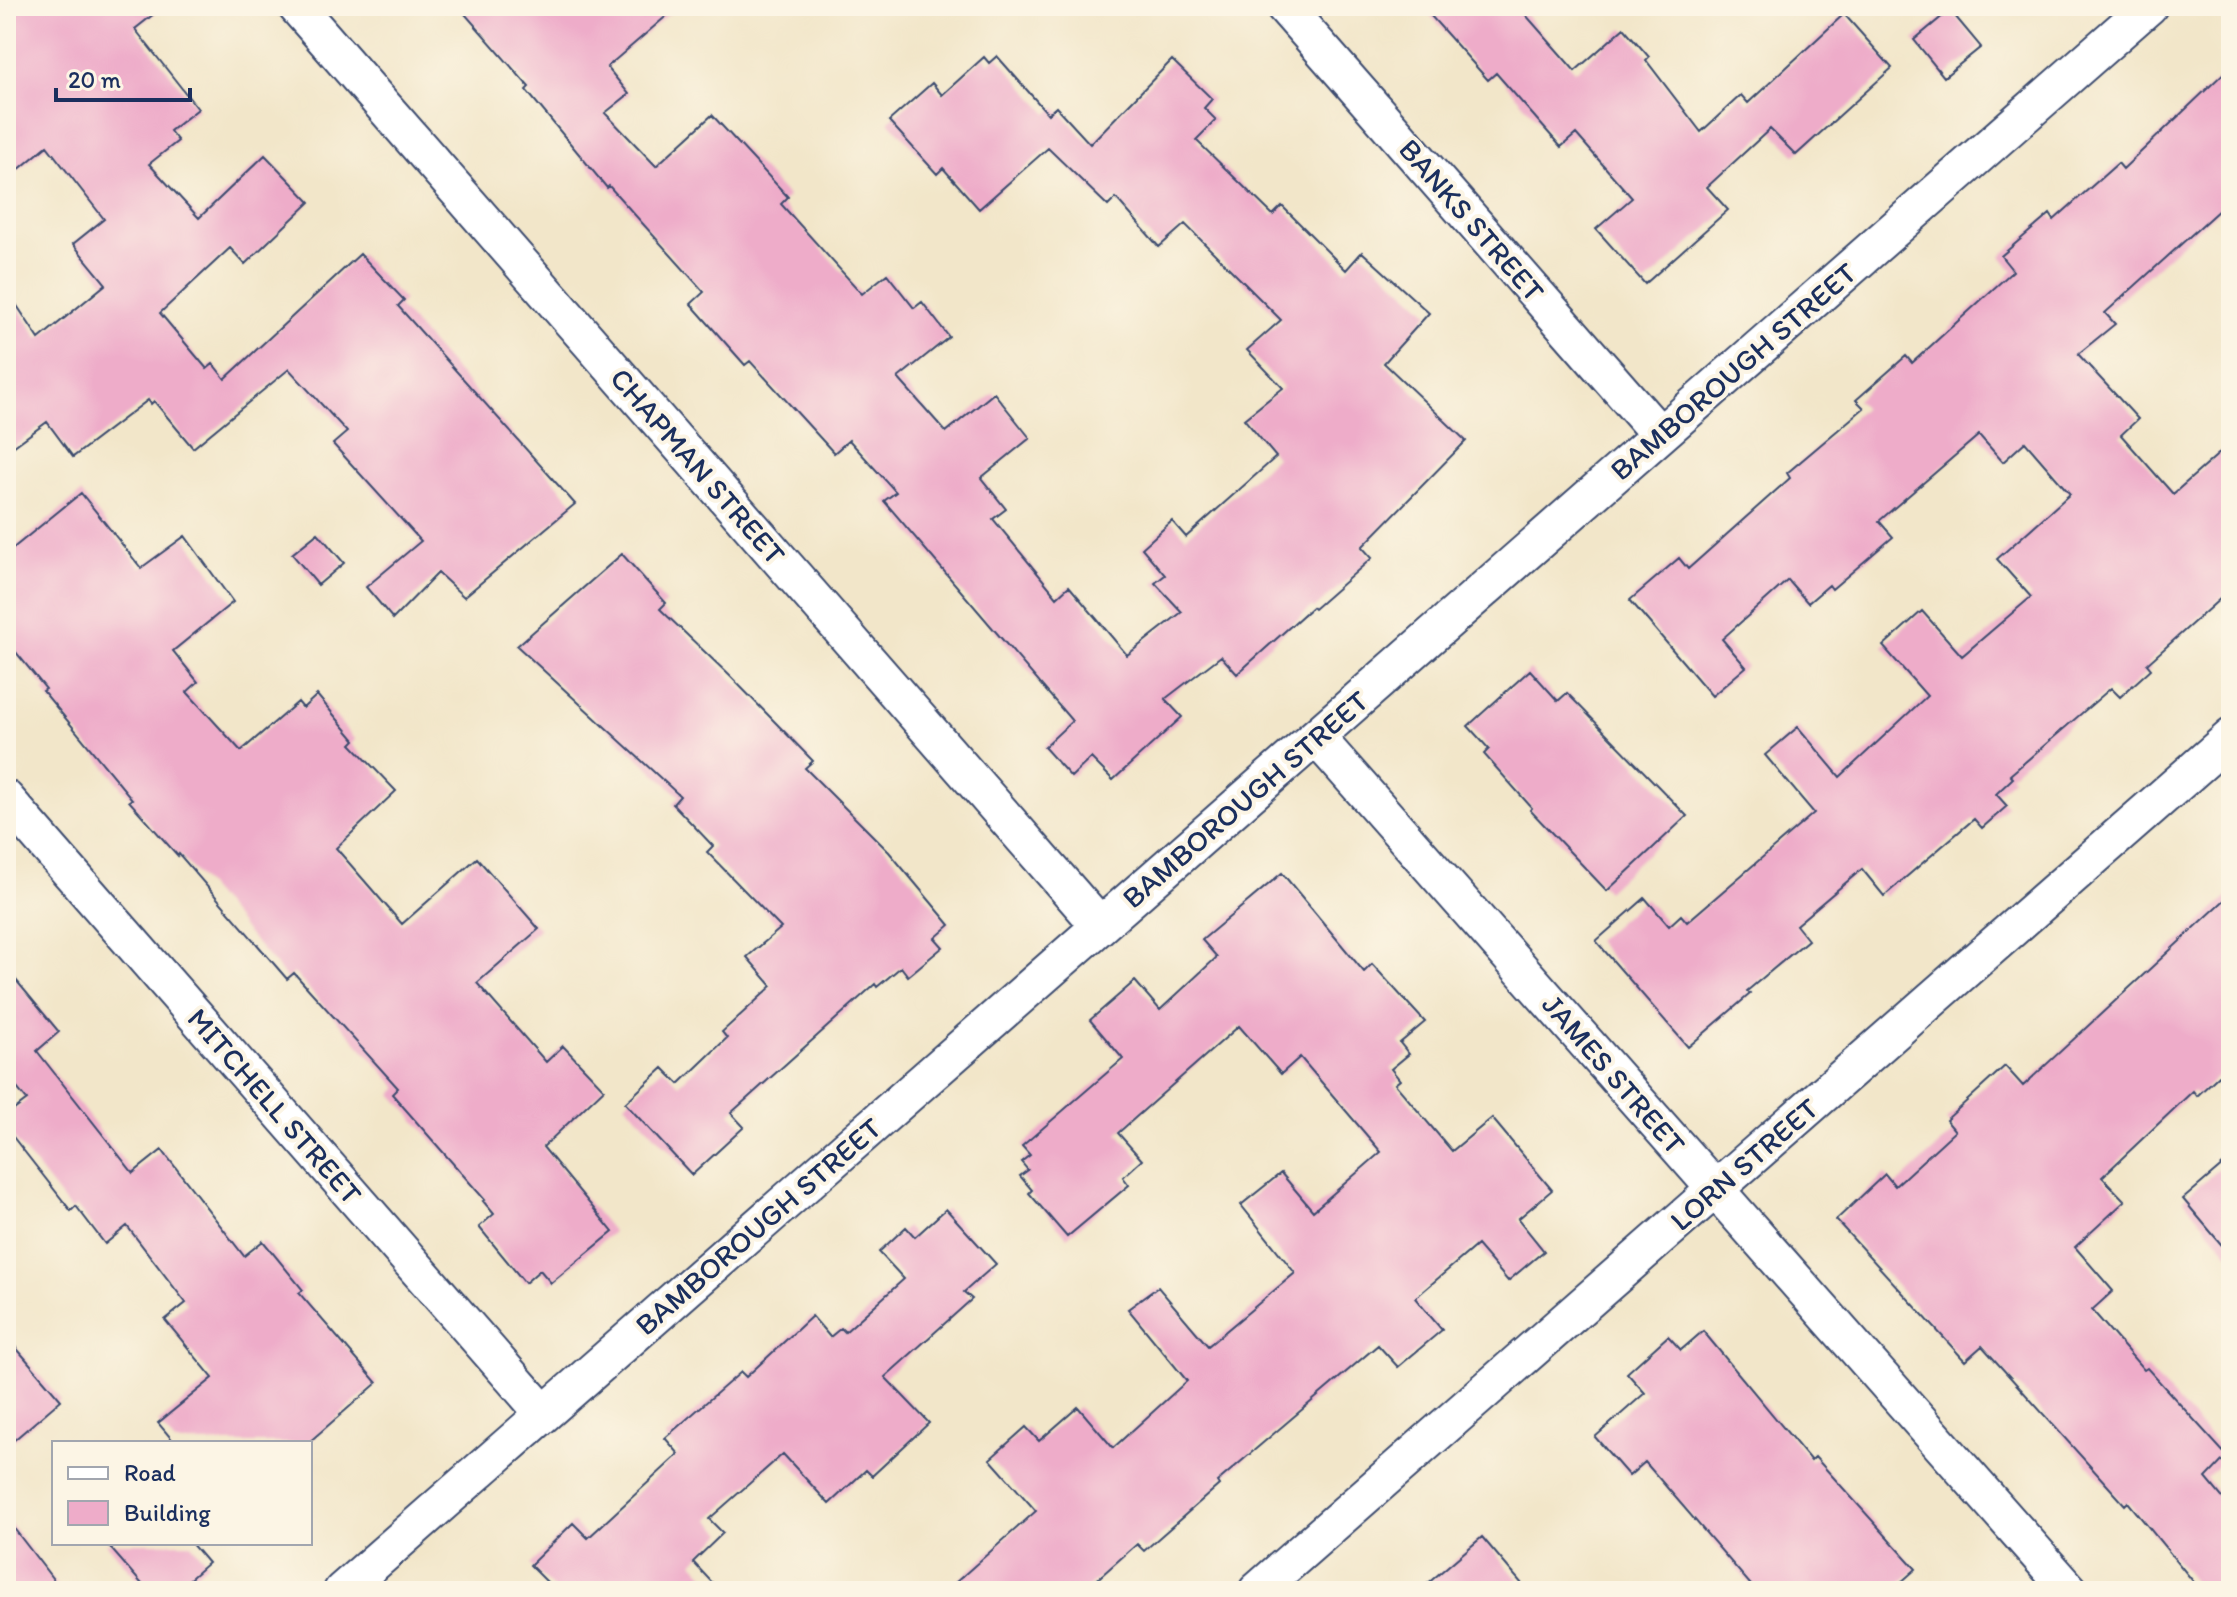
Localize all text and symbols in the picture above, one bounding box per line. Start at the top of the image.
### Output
scale bar [56,52,190,102]
text: 20 m [68,65,121,94]
street label: BANKS STREET [1391,131,1553,309]
street label: BAMBOROUGH STREET [1602,254,1864,488]
street label: CHAPMAN STREET [602,360,794,572]
street label: BAMBOROUGH STREET [1114,682,1376,916]
street label: JAMES STREET [1534,986,1694,1162]
street label: MITCHELL STREET [180,1000,370,1212]
street label: LORN STREET [1662,1089,1826,1238]
street label: BAMBOROUGH STREET [627,1109,889,1343]
legend [52,1441,312,1545]
text: Road [124,1458,176,1487]
text: Building [124,1498,211,1527]

